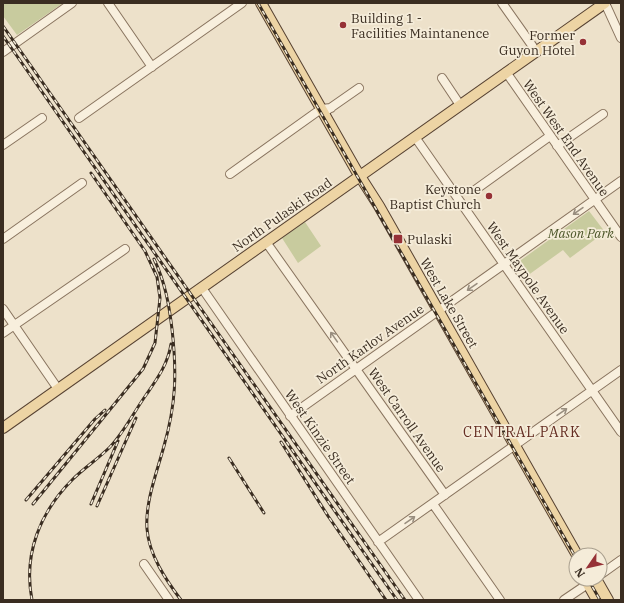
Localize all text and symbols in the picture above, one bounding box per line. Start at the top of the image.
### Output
place label: Building 1 - Facilities Maintanence [351,10,489,42]
marker: Building 1 - Facilities Maintanence [338,20,348,30]
place label: Former Guyon Hotel [499,27,575,59]
marker: Former Guyon Hotel [578,37,588,47]
street label: West West End Avenue [519,76,613,200]
street label: North Pulaski Road [229,174,335,256]
place label: Keystone Baptist Church [390,181,481,213]
marker: Keystone Baptist Church [484,191,494,201]
one-way arrow [573,207,584,215]
street label: West Maypole Avenue [483,219,573,337]
park label: Mason Park [547,225,614,242]
place label: Pulaski [407,231,452,248]
marker: Pulaski [392,233,404,245]
street label: West Lake Street [416,255,482,352]
one-way arrow [467,282,478,291]
street label: North Karlov Avenue [313,300,427,388]
one-way arrow [330,332,338,343]
street label: West Carroll Avenue [365,365,449,476]
street label: West Kinzie Street [281,386,359,488]
one-way arrow [556,408,567,416]
district label: CENTRAL PARK [463,423,581,441]
one-way arrow [404,516,415,524]
north arrow [568,547,608,587]
text: N [571,565,588,580]

